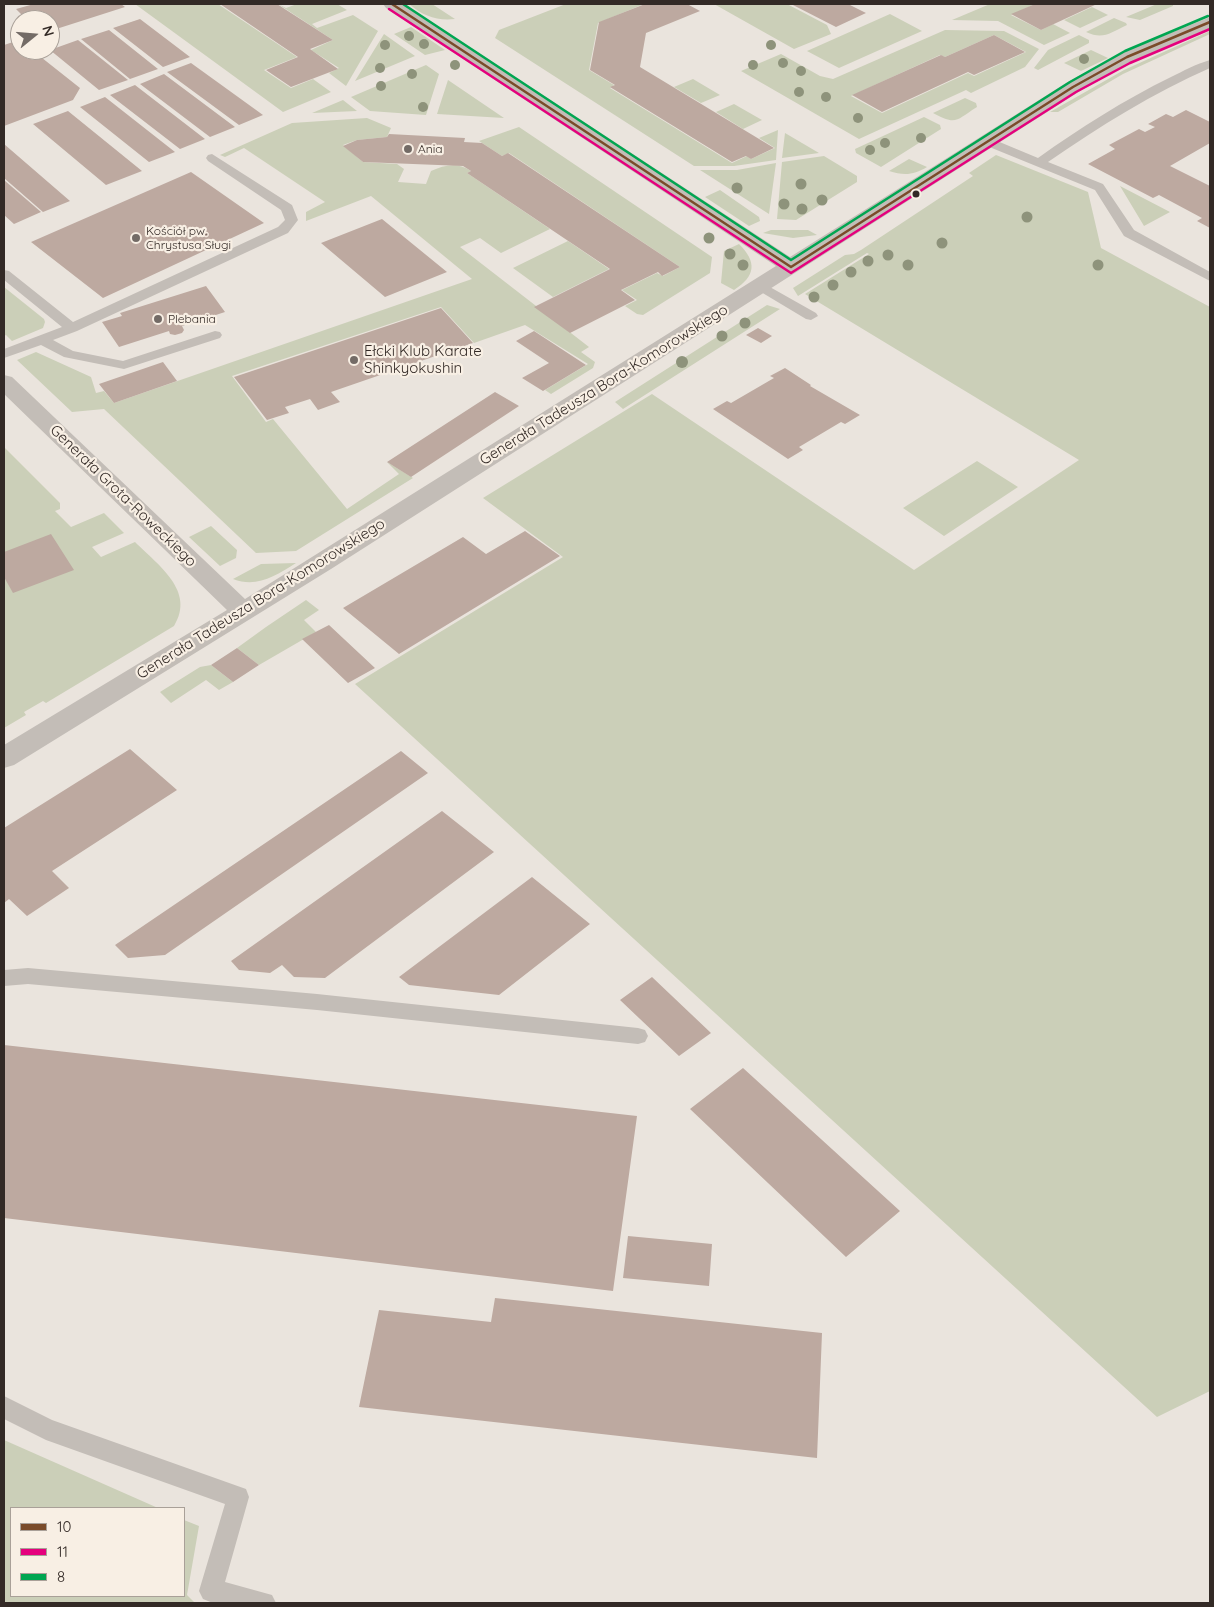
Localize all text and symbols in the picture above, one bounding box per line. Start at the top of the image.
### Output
north arrow [10,10,60,60]
text: N [38,23,58,38]
place label: Ania [418,142,443,156]
marker: Ania [402,143,414,155]
unlabelled marker [911,189,921,199]
place label: Kościół pw. Chrystusa Sługi [146,224,231,252]
marker: Kościół pw. Chrystusa Sługi [130,232,142,244]
street label: Generała Tadeusza Bora-Komorowskiego [477,301,731,469]
place label: Plebania [168,312,216,326]
marker: Plebania [152,313,164,325]
place label: Ełcki Klub Karate Shinkyokushin [364,342,482,377]
marker: Ełcki Klub Karate Shinkyokushin [348,354,360,366]
street label: Generała Grota-Roweckiego [46,421,200,571]
street label: Generała Tadeusza Bora-Komorowskiego [134,515,388,683]
legend [10,1507,185,1597]
text: 10 [57,1517,71,1536]
text: 11 [57,1542,68,1561]
text: 8 [57,1567,65,1586]

